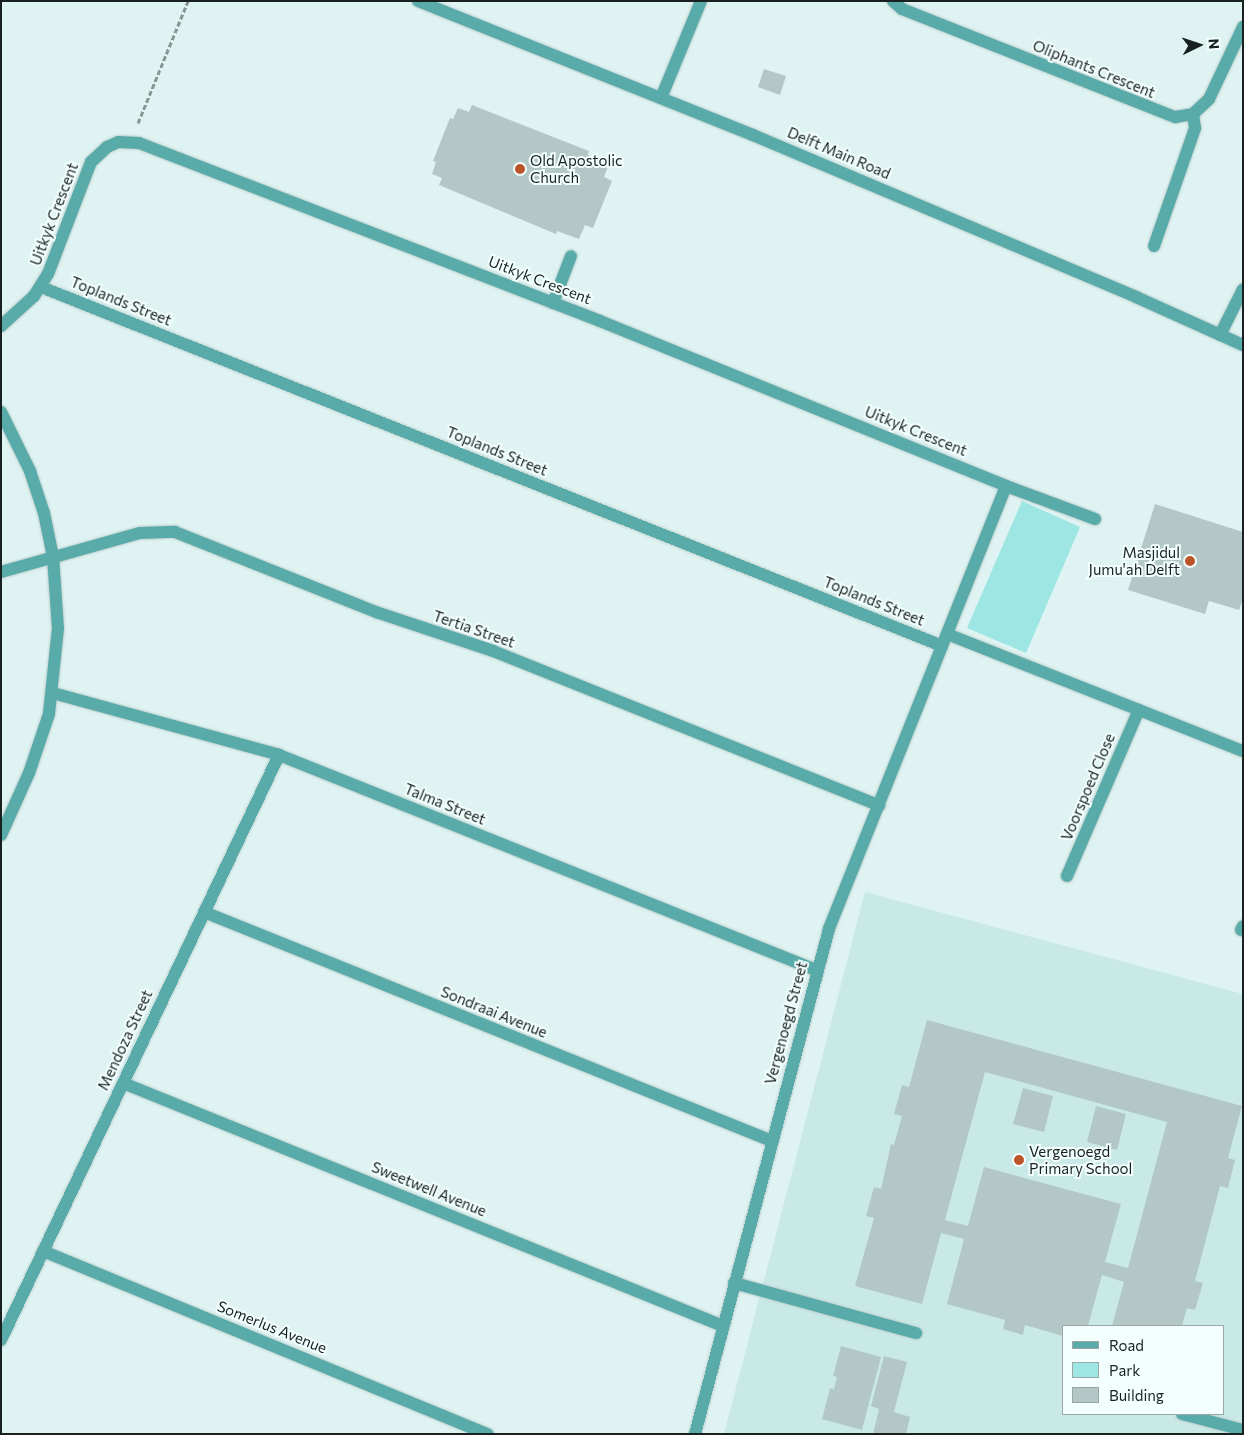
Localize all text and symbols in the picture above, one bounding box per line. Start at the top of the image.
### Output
north arrow [1174,20,1224,70]
street label: Oliphants Crescent [1030,36,1158,102]
text: N [1206,38,1223,50]
street label: Delft Main Road [785,123,893,183]
place label: Old Apostolic Church [530,151,623,186]
street label: Uitkyk Crescent [26,160,82,268]
marker: Old Apostolic Church [514,163,526,175]
street label: Uitkyk Crescent [486,252,594,308]
street label: Toplands Street [68,273,174,329]
street label: Uitkyk Crescent [862,402,970,460]
street label: Toplands Street [444,423,550,479]
place label: Masjidul Jumu'ah Delft [1089,543,1180,578]
marker: Masjidul Jumu'ah Delft [1184,555,1196,567]
street label: Toplands Street [821,573,927,629]
street label: Tertia Street [431,607,517,651]
street label: Voorspoed Close [1057,731,1119,843]
street label: Talma Street [402,780,488,828]
street label: Vergenoegd Street [761,960,811,1086]
street label: Sondraai Avenue [438,982,550,1042]
street label: Mendoza Street [94,987,156,1093]
place label: Vergenoegd Primary School [1029,1142,1132,1177]
marker: Vergenoegd Primary School [1013,1154,1025,1166]
street label: Sweetwell Avenue [369,1158,489,1220]
street label: Somerlus Avenue [215,1297,329,1357]
legend [1062,1325,1224,1415]
text: Road [1109,1336,1144,1354]
text: Park [1109,1361,1140,1379]
text: Building [1109,1386,1164,1404]

